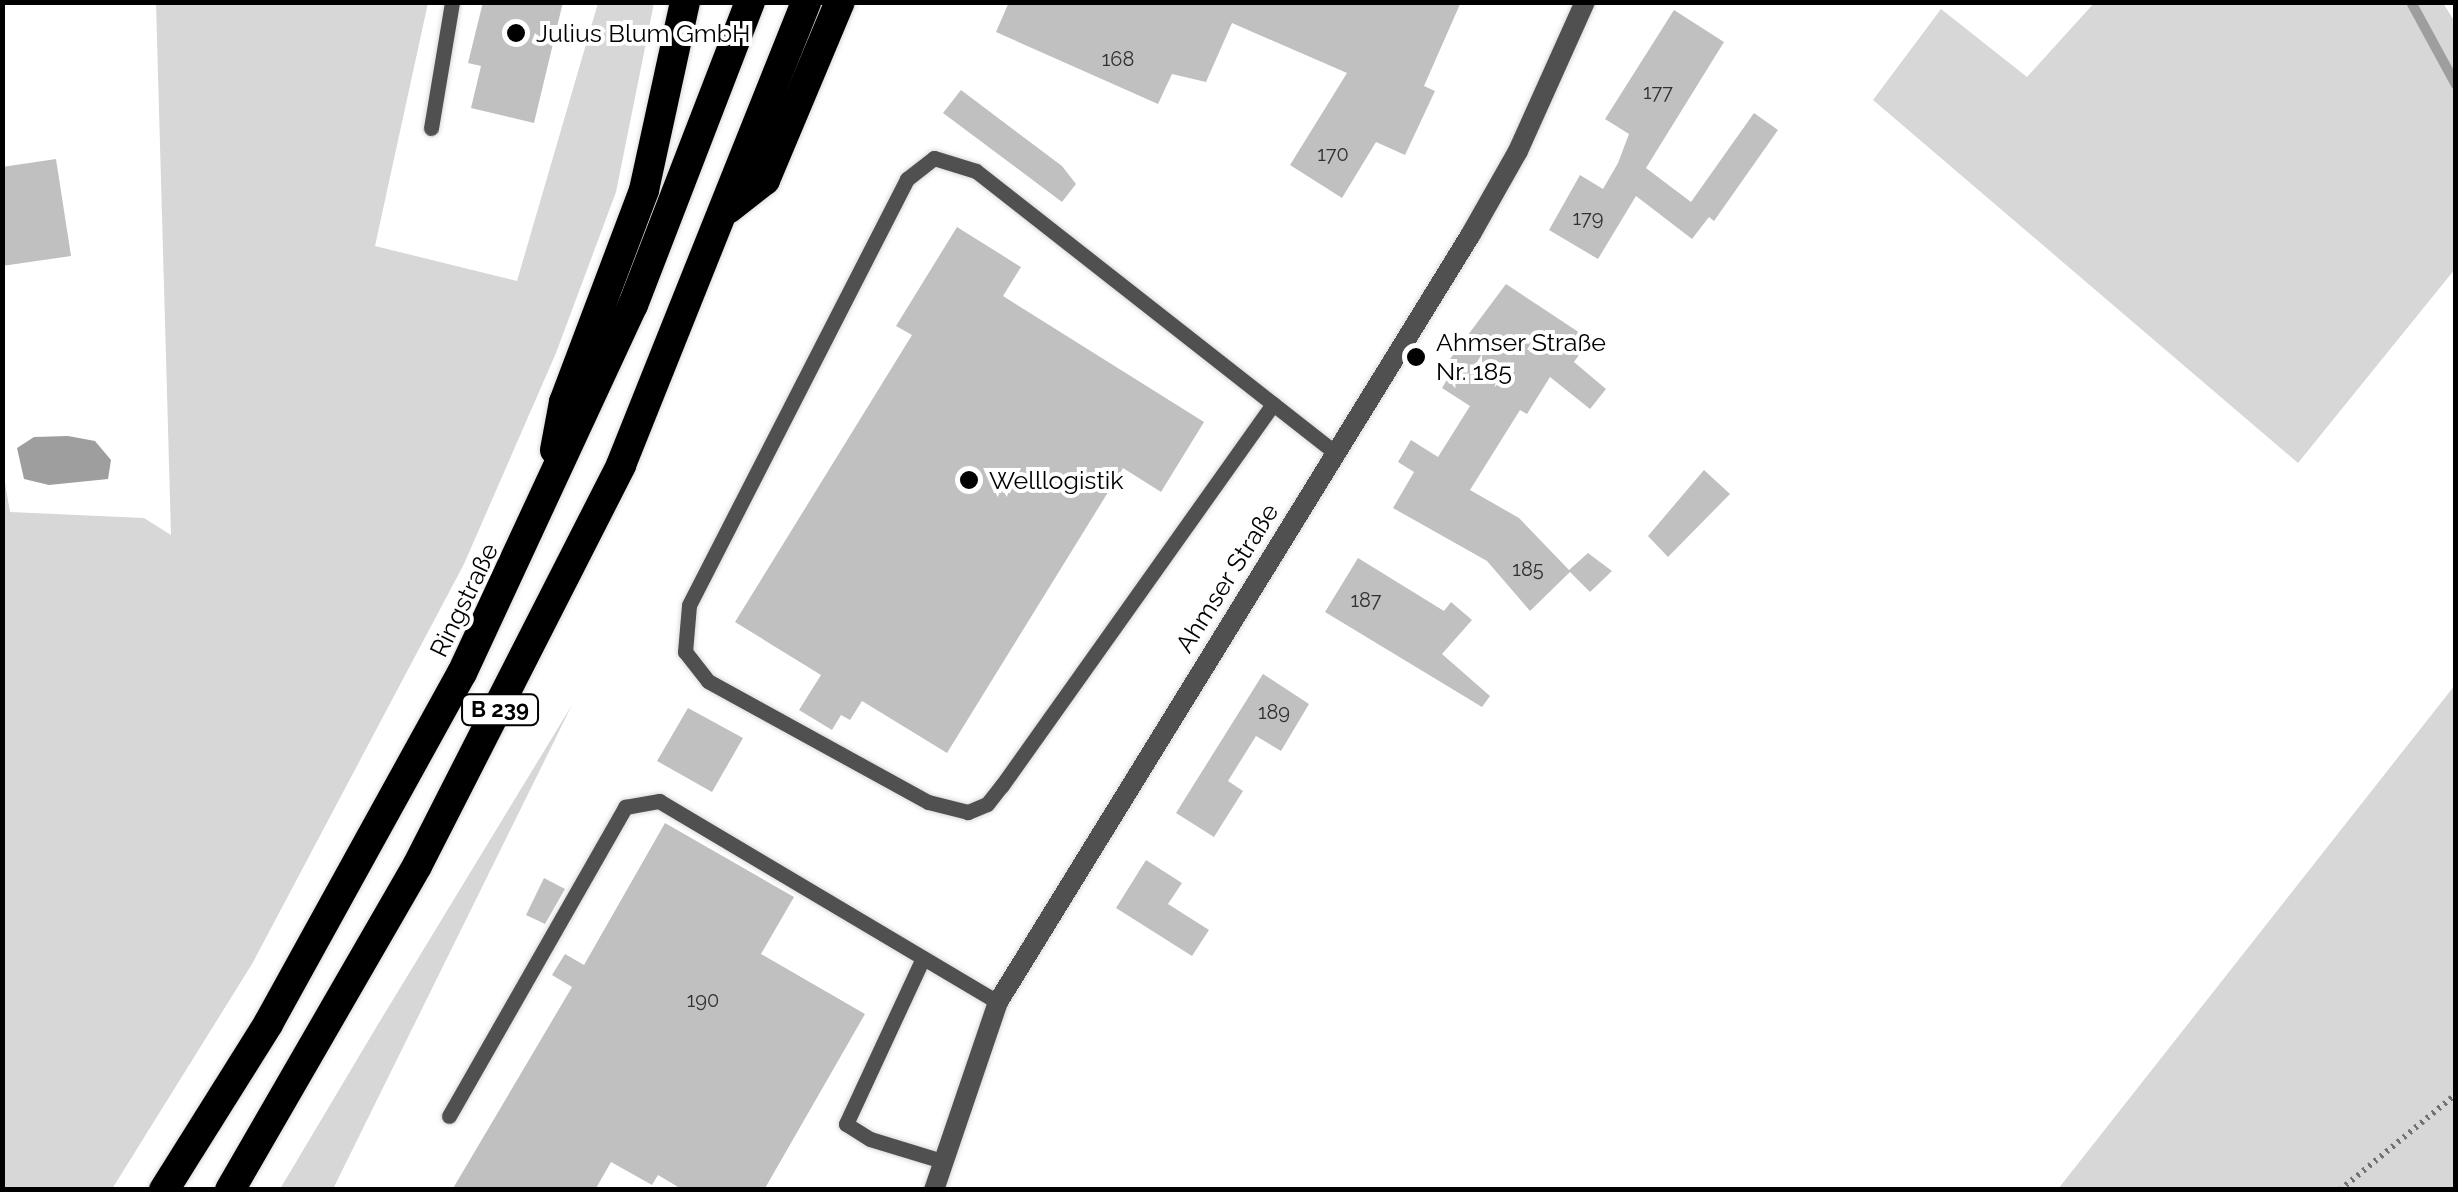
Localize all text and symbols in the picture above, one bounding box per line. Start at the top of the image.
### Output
place label: Julius Blum GmbH [536,18,750,48]
marker: Julius Blum GmbH [505,22,527,44]
house number: 168 [1102,47,1134,71]
house number: 177 [1643,80,1673,104]
house number: 170 [1317,142,1349,166]
house number: 179 [1573,206,1603,230]
place label: Ahmser Straße Nr. 185 [1436,328,1606,387]
marker: Ahmser Straße Nr. 185 [1405,346,1427,368]
place label: Welllogistik [989,465,1123,495]
marker: Welllogistik [958,469,980,491]
street label: Ahmser Straße [1169,498,1285,658]
street label: Ringstraße [424,538,504,662]
house number: 185 [1512,557,1544,581]
house number: 187 [1350,588,1382,612]
road number: B 239 [460,693,540,727]
house number: 189 [1258,700,1290,724]
house number: 190 [687,988,719,1012]

